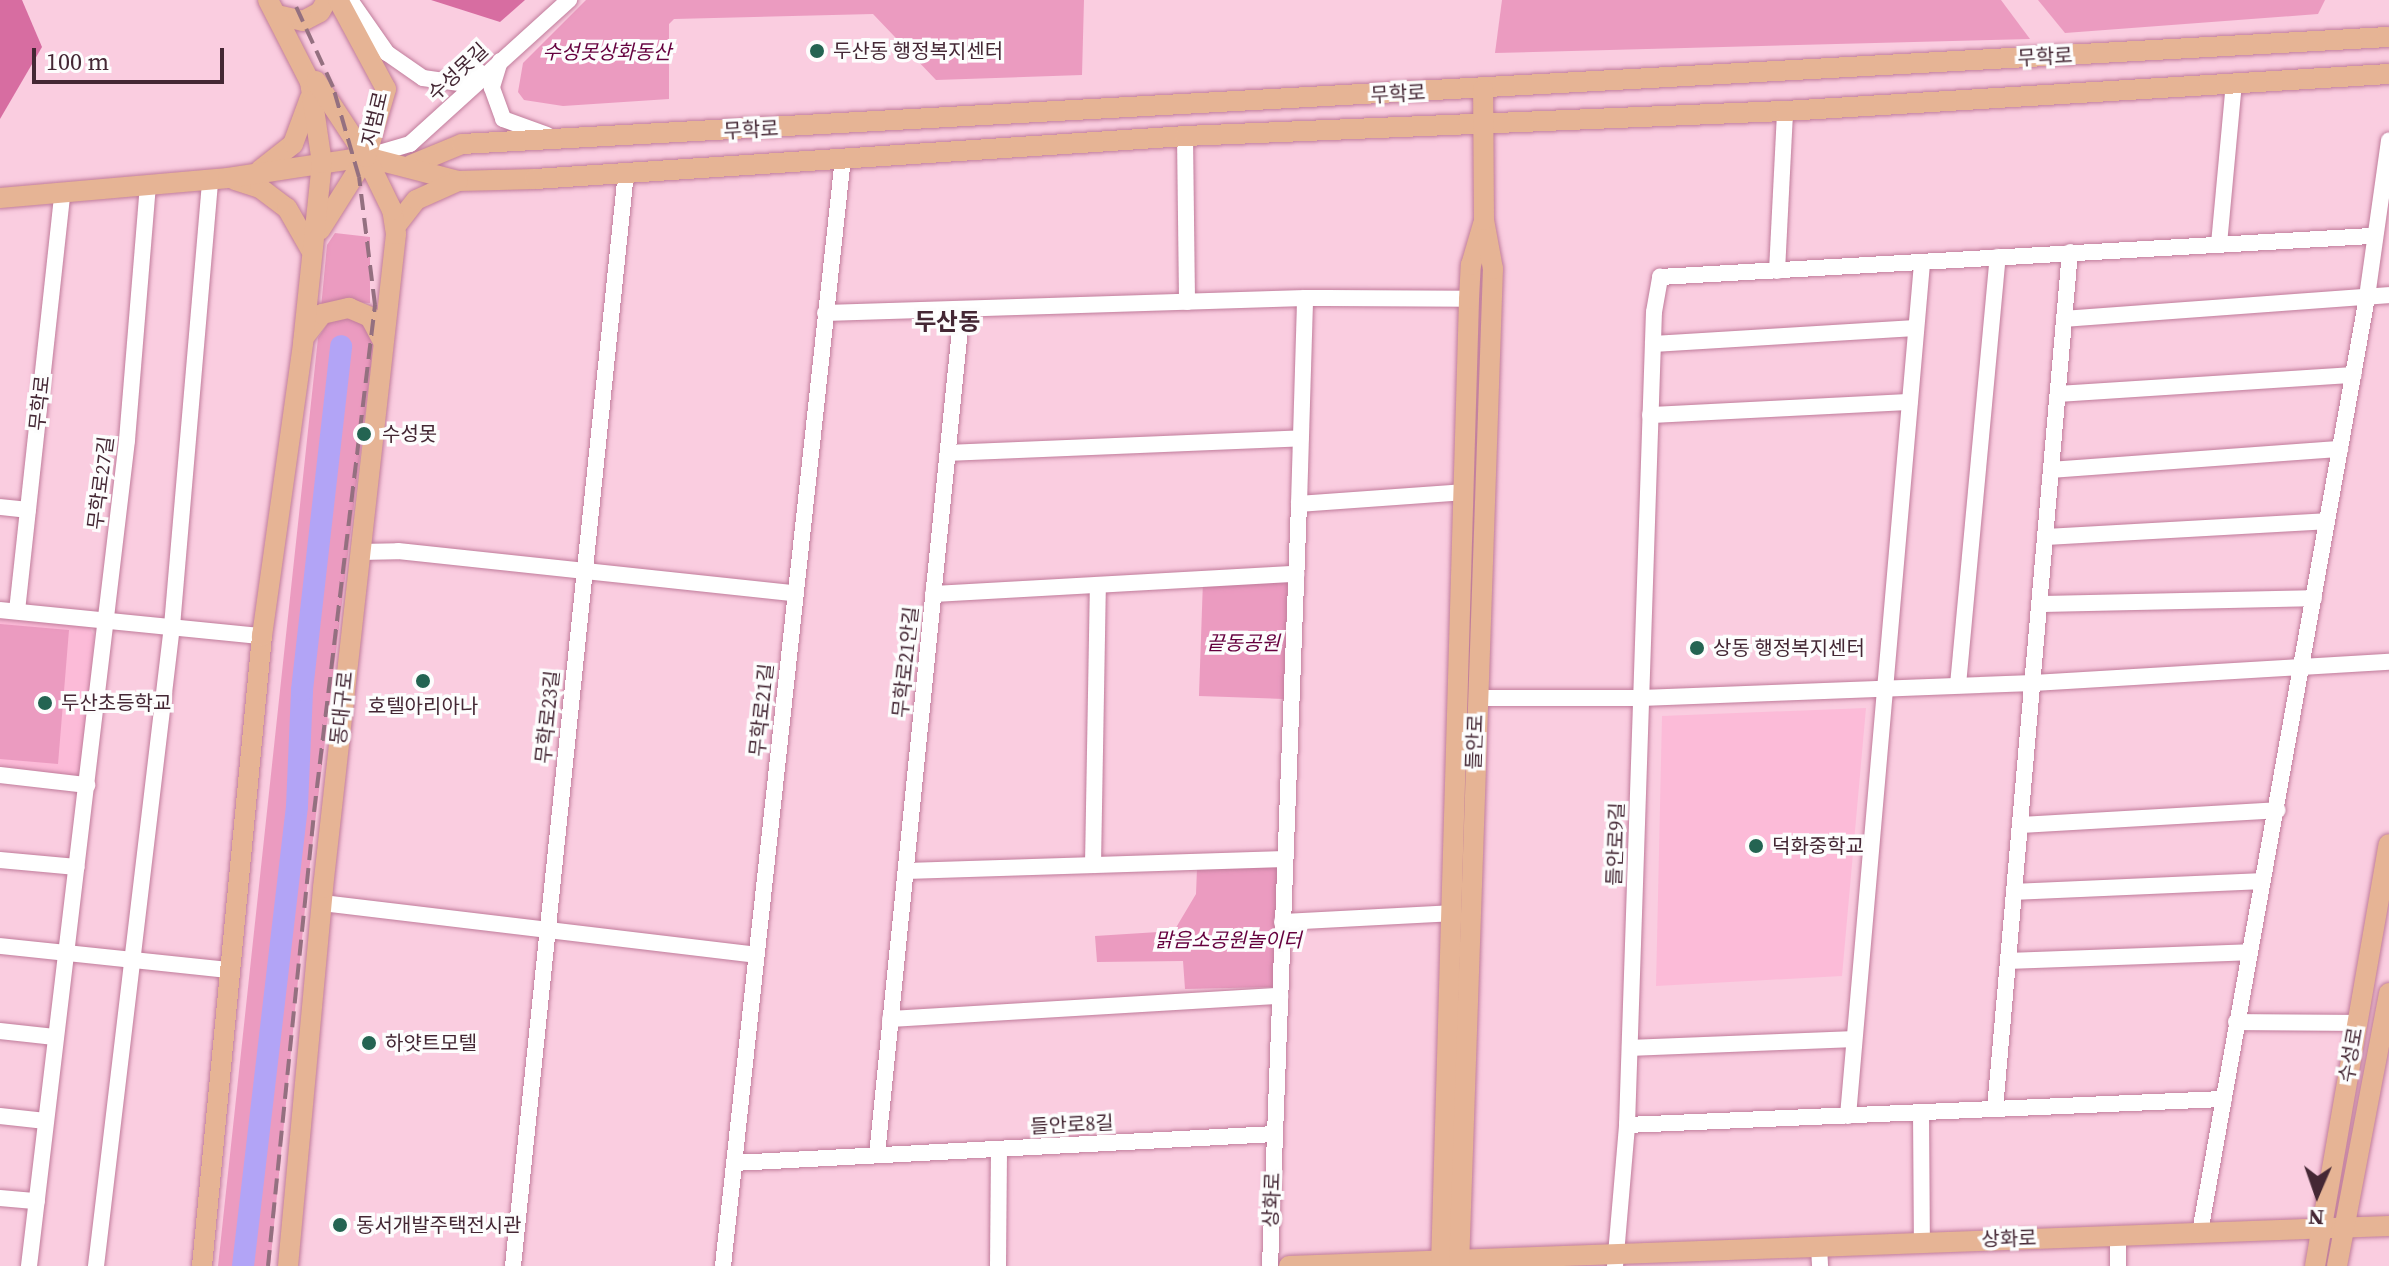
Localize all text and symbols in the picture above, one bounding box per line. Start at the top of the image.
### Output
scale bar [36,32,228,82]
street label: 수성못길 [423,38,493,106]
place label: 두산동 행정복지센터 [833,39,1003,63]
park label: 수성못상화동산 [543,40,671,64]
marker: 두산동 행정복지센터 [808,42,826,60]
street label: 무학로 [2017,44,2073,70]
text: 100 m [46,45,109,78]
street label: 무학로 [1370,81,1426,107]
street label: 지범로 [357,89,393,149]
street label: 무학로 [723,117,779,143]
district label: 두산동 [914,308,980,336]
street label: 무학로 [25,374,55,432]
place label: 수성못 [382,422,437,446]
marker: 수성못 [353,423,375,445]
street label: 무학로27길 [83,435,119,531]
street label: 무학로21안길 [888,605,924,719]
park label: 끝동공원 [1206,631,1280,655]
place label: 상동 행정복지센터 [1713,636,1865,660]
marker: 상동 행정복지센터 [1688,639,1706,657]
street label: 무학로21길 [745,662,779,758]
street label: 무학로23길 [531,669,565,765]
street label: 동대구로 [326,670,358,746]
marker: 호텔아리아나 [414,672,432,690]
place label: 두산초등학교 [61,691,171,715]
marker: 두산초등학교 [36,694,54,712]
place label: 호텔아리아나 [368,694,478,718]
street label: 들안로 [1462,714,1488,770]
street label: 들안로9길 [1603,802,1629,886]
place label: 덕화중학교 [1772,834,1864,858]
marker: 덕화중학교 [1747,837,1765,855]
park label: 맑음소공원놀이터 [1154,928,1302,952]
street label: 수성로 [2334,1026,2368,1084]
place label: 하얏트모텔 [385,1031,477,1055]
marker: 하얏트모텔 [360,1034,378,1052]
street label: 들안로8길 [1030,1111,1114,1139]
north arrow [2277,1154,2357,1234]
street label: 상화로 [1259,1172,1285,1228]
text: N [2308,1203,2325,1233]
place label: 동서개발주택전시관 [356,1213,522,1237]
marker: 동서개발주택전시관 [331,1216,349,1234]
street label: 상화로 [1981,1226,2037,1252]

